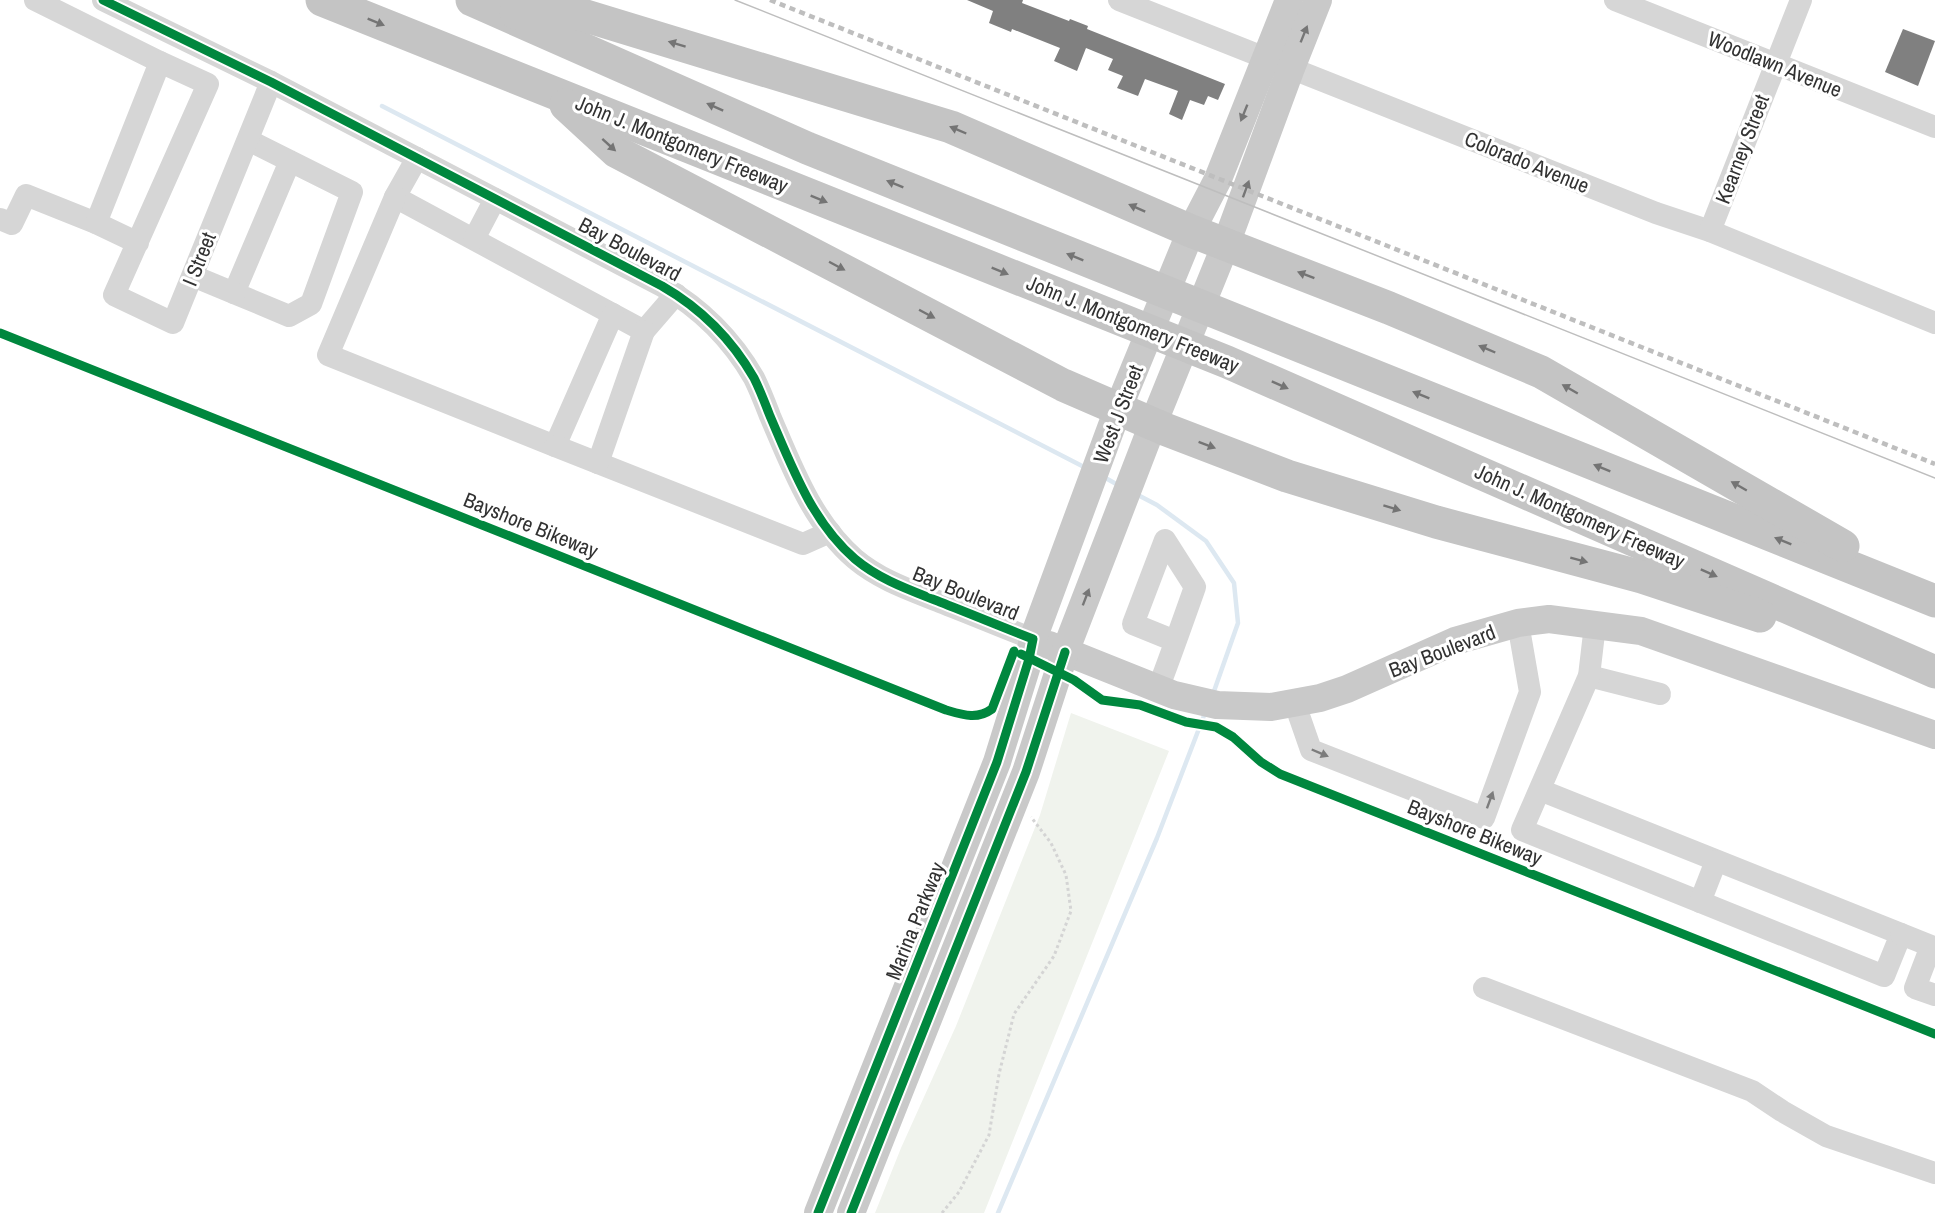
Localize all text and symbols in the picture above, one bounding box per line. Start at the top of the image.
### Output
one-way arrow [367,18,385,27]
street label: Woodlawn Avenue [1704,24,1846,104]
one-way arrow [1299,25,1309,43]
one-way arrow [667,39,685,48]
street label: John J. Montgomery Freeway [571,88,793,200]
street label: Kearney Street [1708,90,1776,208]
one-way arrow [707,103,724,112]
one-way arrow [1239,104,1248,122]
street label: Colorado Avenue [1460,124,1594,200]
one-way arrow [949,125,967,134]
one-way arrow [602,138,617,152]
one-way arrow [885,179,903,189]
one-way arrow [1242,180,1252,198]
one-way arrow [811,194,829,204]
one-way arrow [1128,203,1146,212]
street label: Bay Boulevard [574,210,686,288]
street label: I Street [175,228,223,290]
one-way arrow [1066,252,1084,262]
one-way arrow [828,261,845,271]
one-way arrow [992,266,1010,276]
street label: John J. Montgomery Freeway [1022,268,1244,380]
one-way arrow [1297,270,1315,280]
one-way arrow [918,309,936,319]
one-way arrow [1478,344,1496,353]
street label: West J Street [1086,360,1150,467]
one-way arrow [1272,381,1289,390]
one-way arrow [1562,383,1578,394]
one-way arrow [1412,390,1430,400]
one-way arrow [1198,441,1216,450]
street label: John J. Montgomery Freeway [1470,457,1690,576]
one-way arrow [1593,463,1611,473]
one-way arrow [1731,481,1747,492]
street label: Bayshore Bikeway [459,485,603,565]
one-way arrow [1383,504,1401,513]
one-way arrow [1774,535,1792,545]
one-way arrow [1570,556,1589,566]
street label: Bay Boulevard [909,559,1023,627]
one-way arrow [1701,568,1719,578]
one-way arrow [1082,588,1091,606]
street label: Bay Boulevard [1385,617,1499,685]
one-way arrow [1312,748,1330,758]
one-way arrow [1486,791,1496,809]
street label: Bayshore Bikeway [1403,792,1547,872]
street label: Marina Parkway [878,858,952,984]

